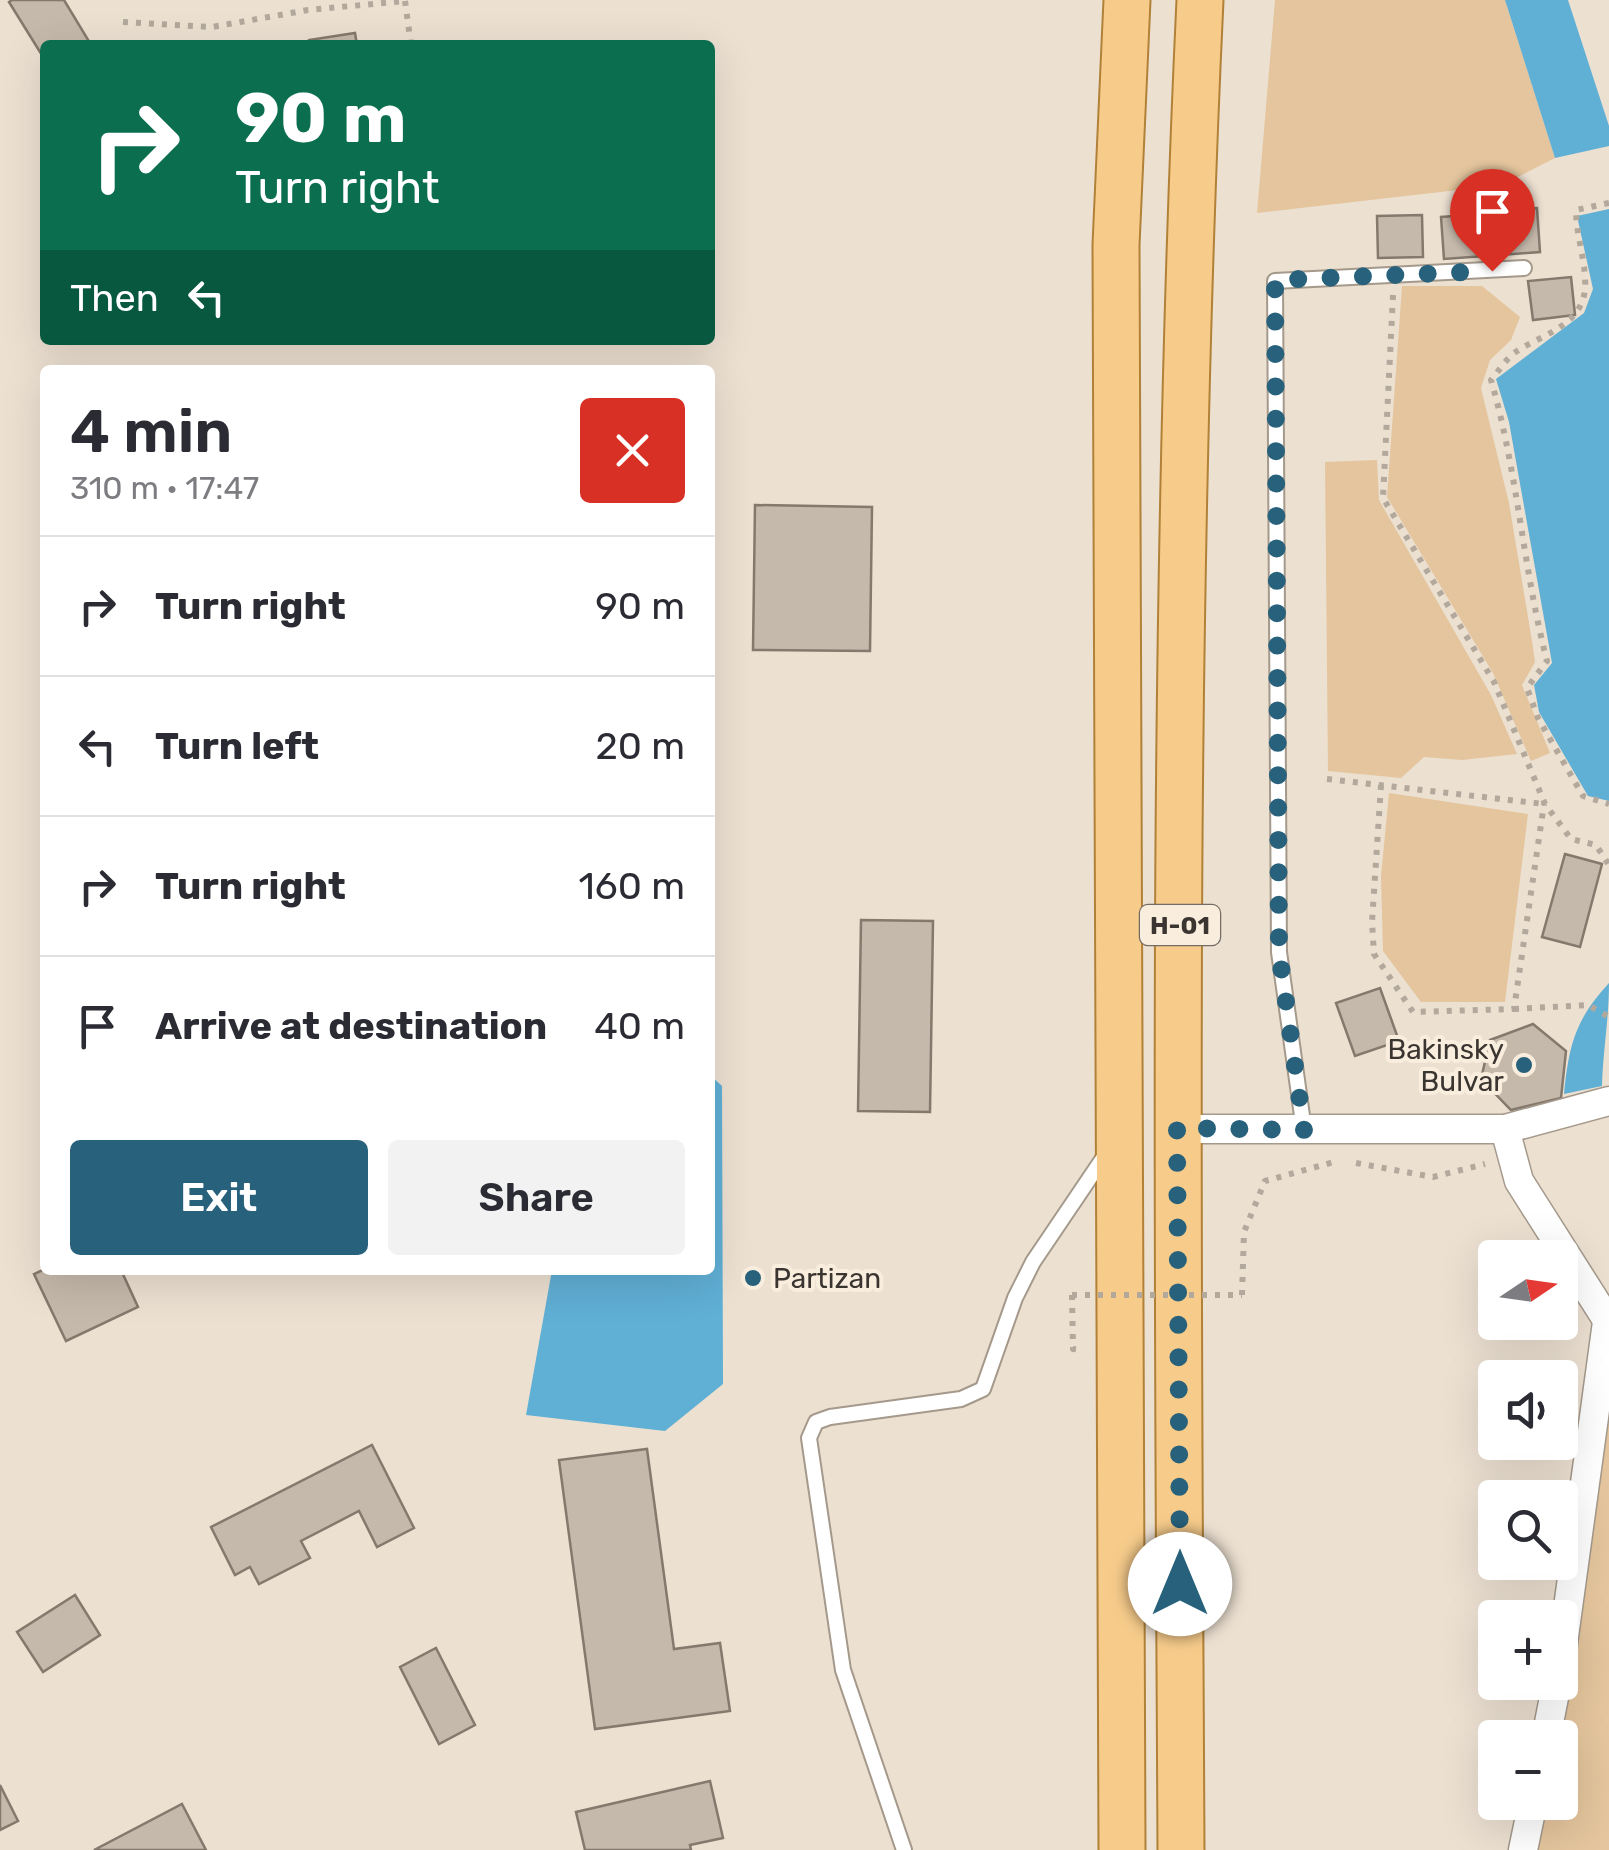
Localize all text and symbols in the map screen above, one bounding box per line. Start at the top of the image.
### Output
text: 90 m [235,77,407,160]
icon: right [70,80,200,210]
text: Turn right [235,161,439,214]
pin [1450,169,1535,272]
icon: arrive [1465,184,1520,239]
icon: left [179,270,234,325]
text: Then [70,275,159,321]
text: 4 min [70,396,232,467]
button: close [580,398,685,503]
text: 310 m · 17:47 [70,469,259,507]
icon: right [70,579,125,634]
text: Turn right [155,583,346,629]
text: 90 m [595,583,685,629]
icon: left [70,719,125,774]
text: Turn left [155,723,319,769]
text: 20 m [595,723,685,769]
icon: right [70,859,125,914]
text: Turn right [155,863,346,909]
text: 160 m [579,863,685,909]
road number: Н-01 [1140,905,1220,945]
icon: arrive [70,999,125,1054]
text: Arrive at destination [155,1003,547,1049]
text: 40 m [594,1003,685,1049]
place label: Bakinsky Bulvar [1387,1033,1504,1098]
marker: Bakinsky Bulvar [1513,1054,1535,1076]
button: Exit [70,1140,368,1255]
button: Share [388,1140,685,1255]
north arrow [1478,1240,1578,1340]
map controls [1478,1240,1578,1820]
place label: Partizan [773,1262,881,1295]
marker: Partizan [742,1267,764,1289]
button: sound [1478,1360,1578,1460]
button: search [1478,1480,1578,1580]
position arrow [1128,1532,1232,1636]
button: + [1478,1600,1578,1700]
button: − [1478,1720,1578,1820]

